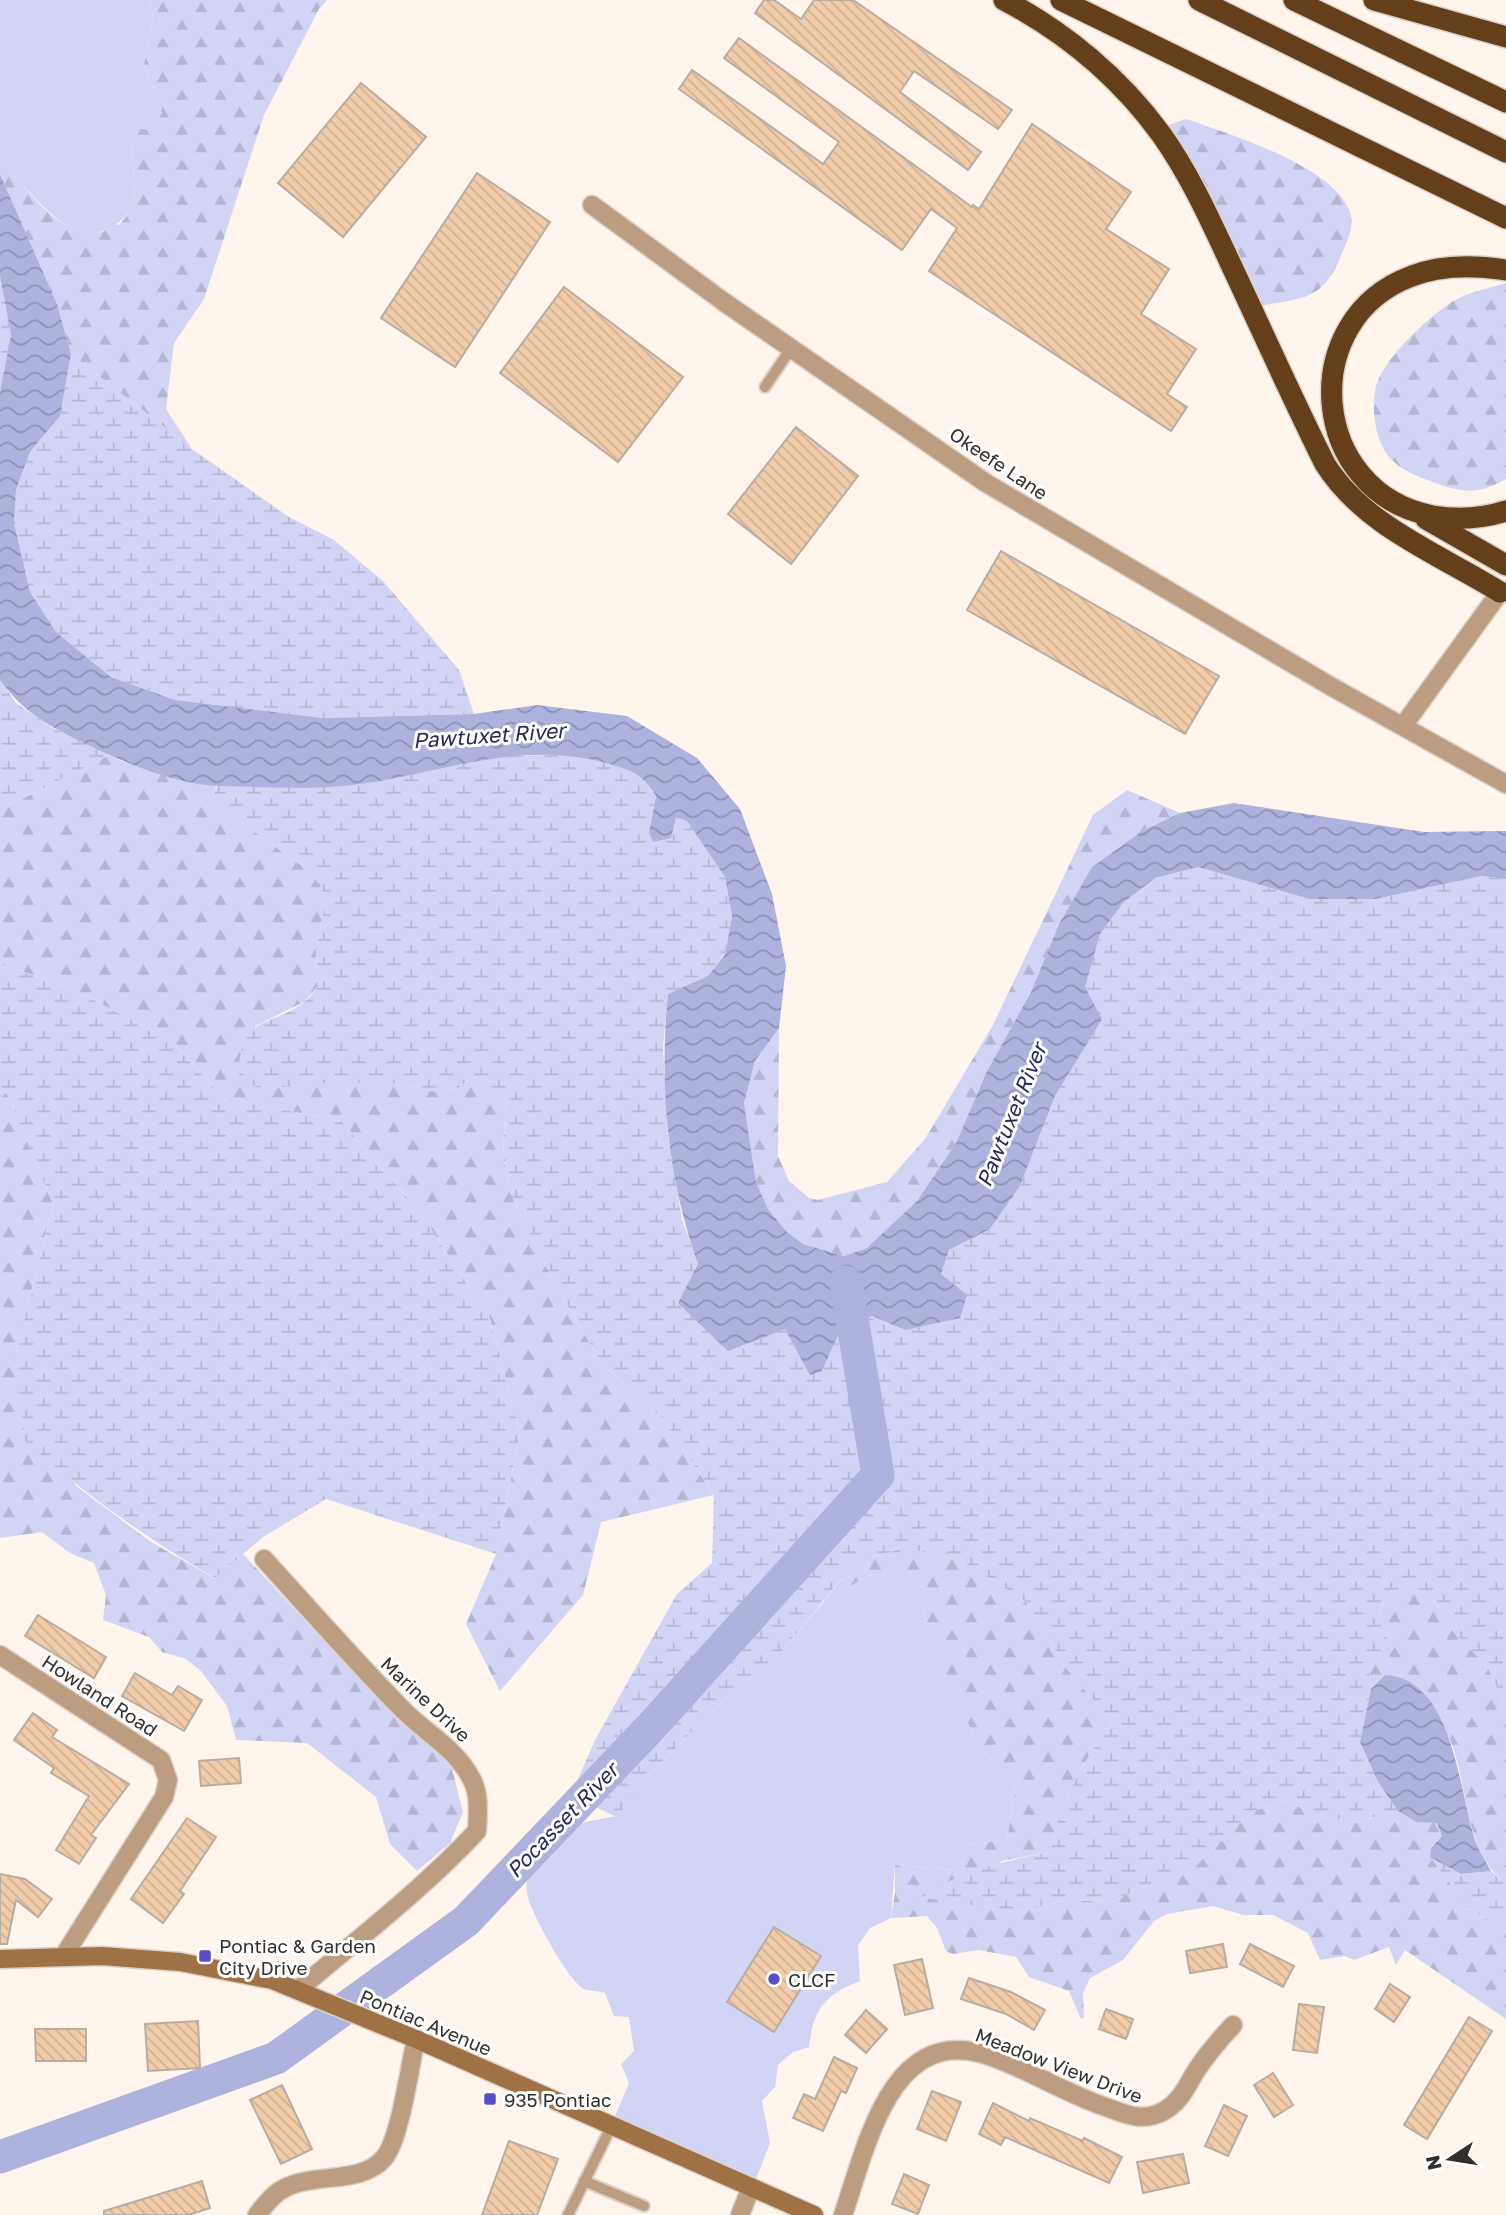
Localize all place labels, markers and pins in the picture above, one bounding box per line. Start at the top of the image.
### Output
place label: Pontiac & Garden City Drive [219,1934,376,1979]
marker: Pontiac & Garden City Drive [197,1948,213,1964]
place label: CLCF [788,1968,835,1991]
marker: CLCF [766,1971,782,1987]
place label: 935 Pontiac [504,2088,611,2111]
marker: 935 Pontiac [482,2091,498,2107]

